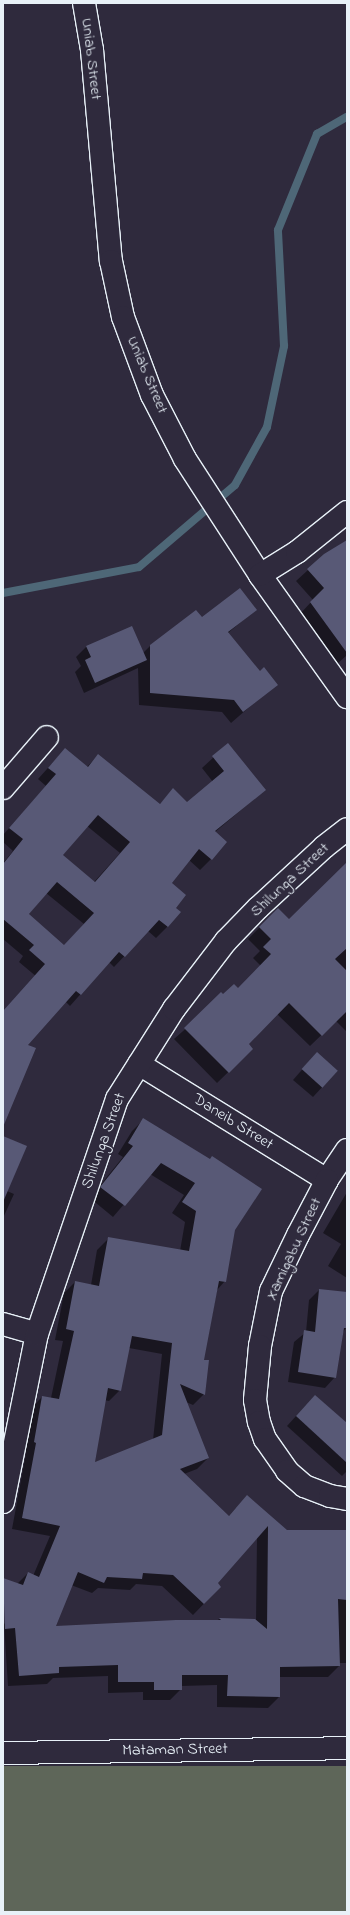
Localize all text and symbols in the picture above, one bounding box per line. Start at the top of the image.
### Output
street label: Uniab Street [76,17,106,101]
street label: Uniab Street [122,333,172,417]
street label: Shilunga Street [247,839,333,921]
street label: Shilunga Street [78,1090,130,1192]
street label: Daneib Street [189,1090,277,1154]
street label: Xamigabu Street [262,1195,326,1303]
street label: Mataman Street [122,1739,228,1761]

